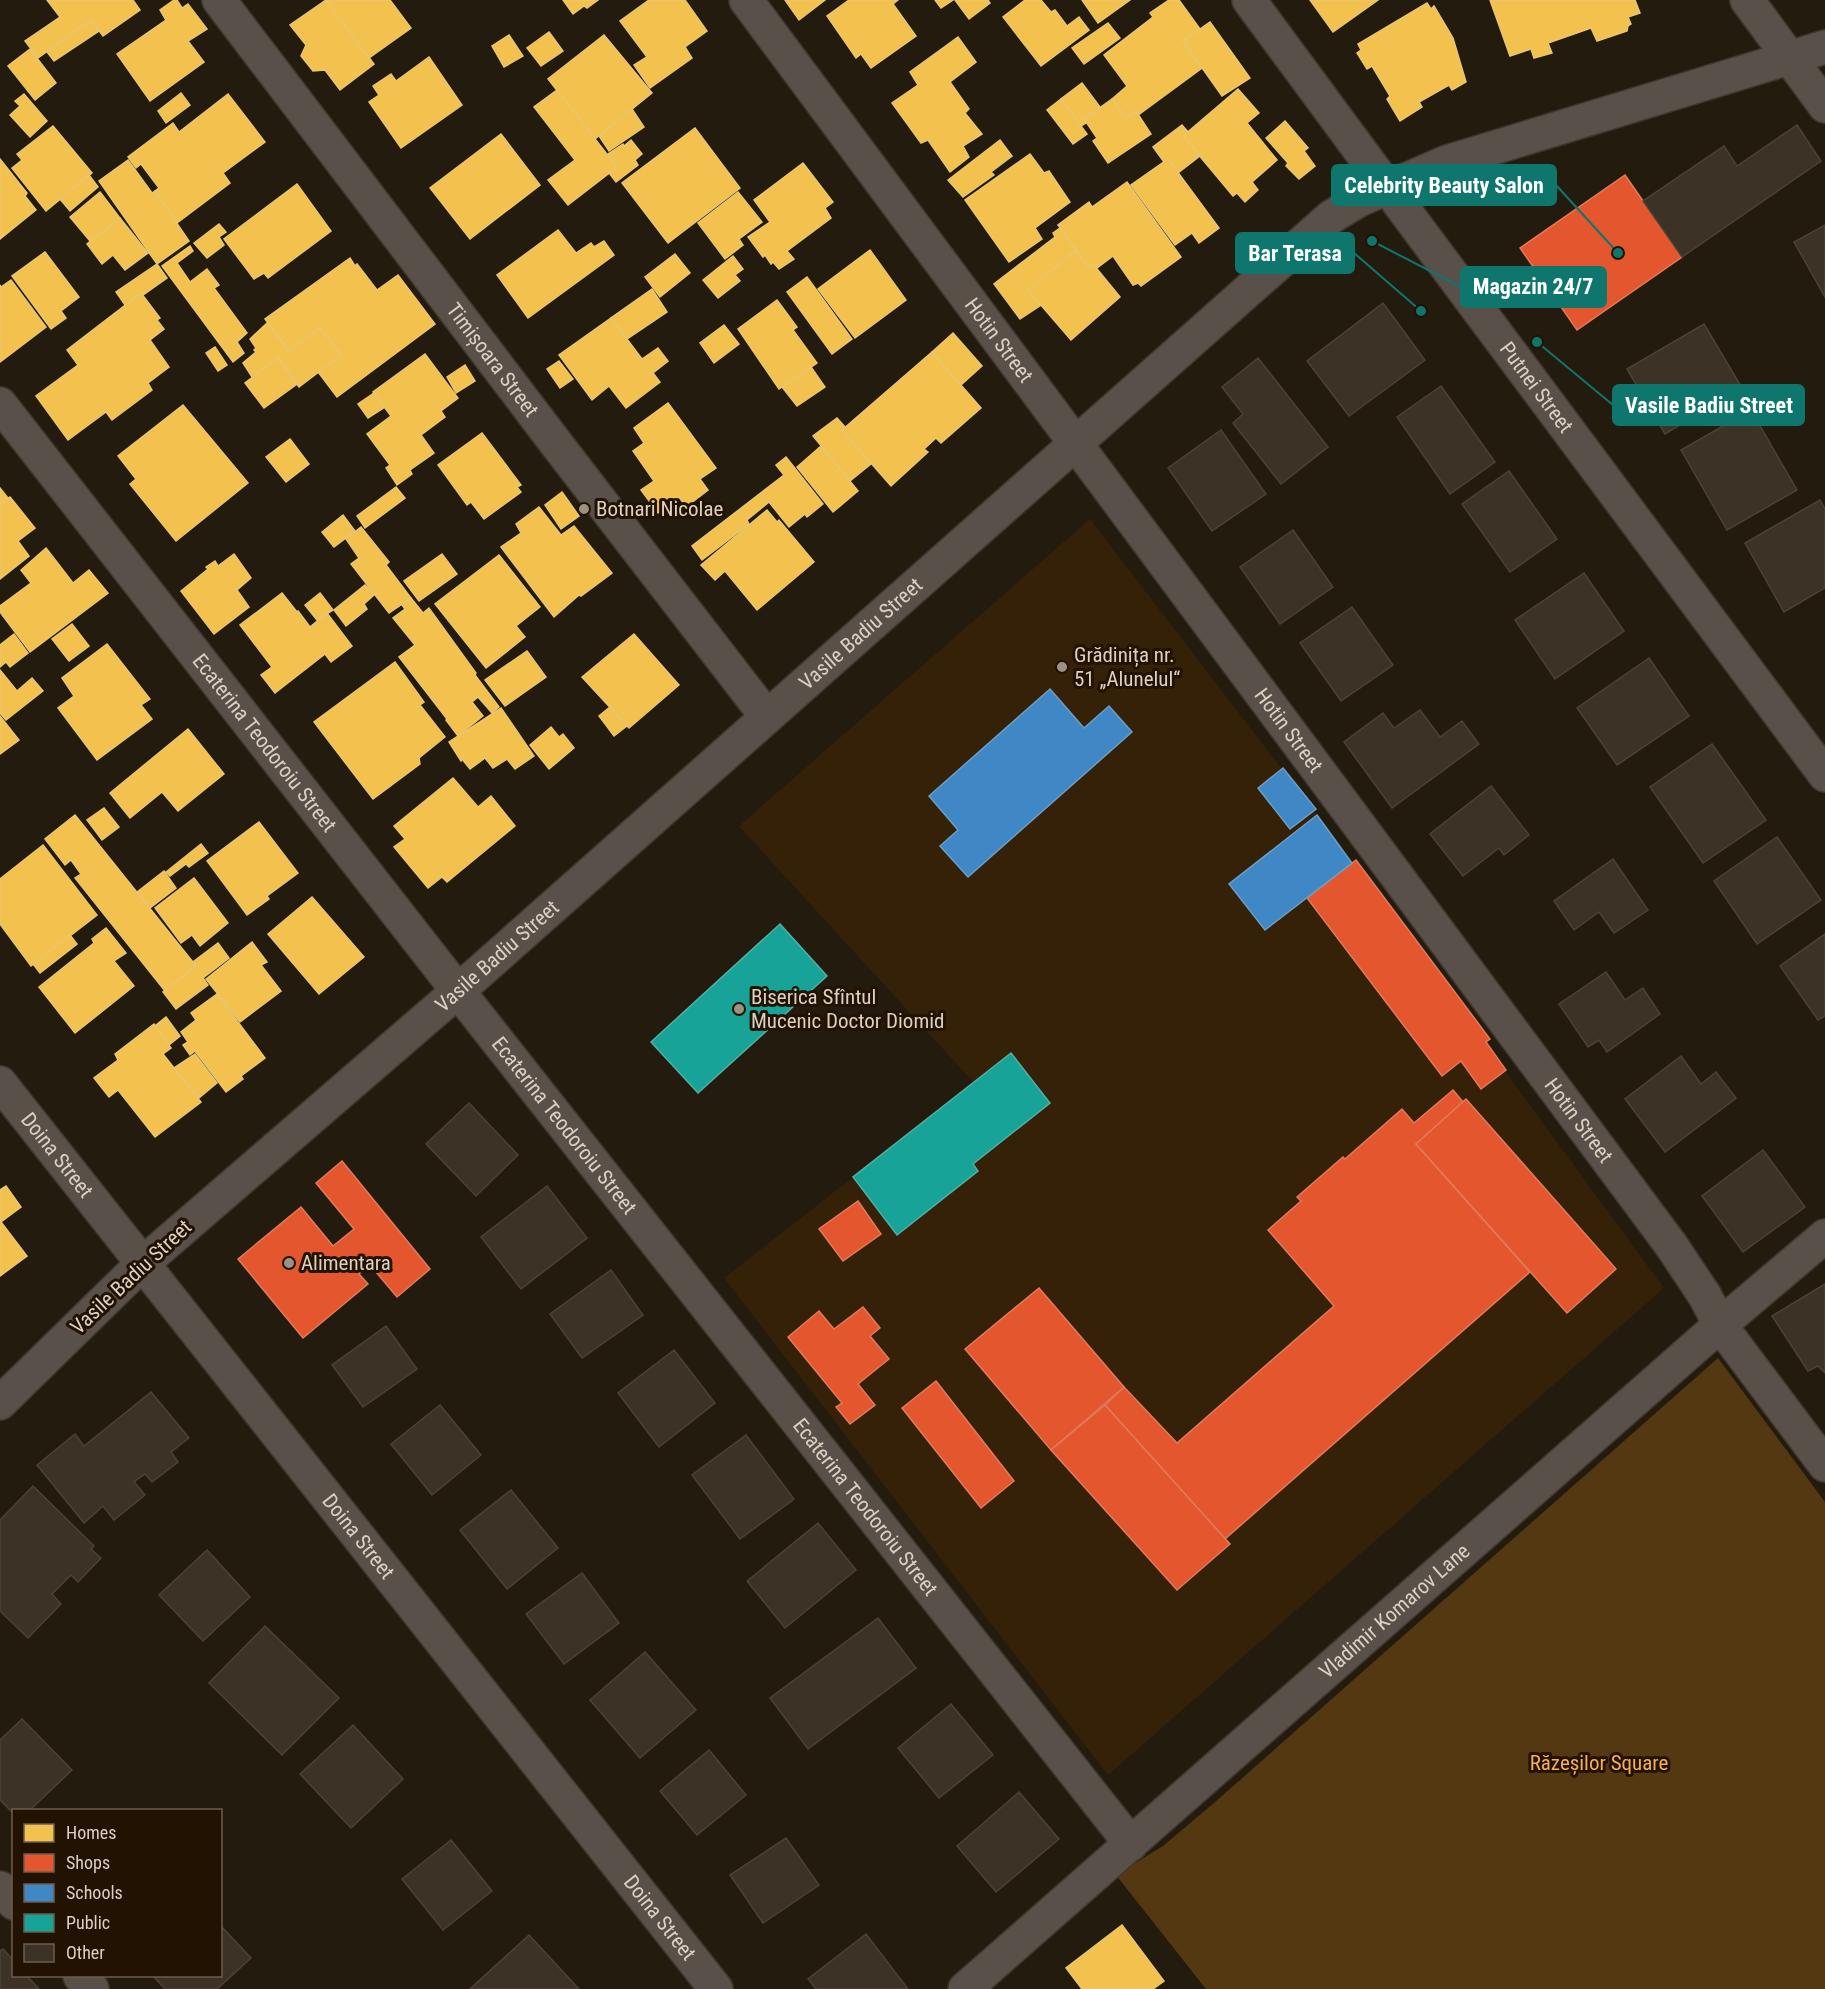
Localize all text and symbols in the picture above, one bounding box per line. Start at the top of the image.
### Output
callout: Celebrity Beauty Salon [1332,165,1556,205]
text: Celebrity Beauty Salon [1344,173,1544,198]
callout: Bar Terasa [1236,233,1354,273]
text: Bar Terasa [1248,241,1342,266]
callout: Magazin 24/7 [1461,267,1606,307]
text: Magazin 24/7 [1473,274,1593,299]
street label: Hotin Street [960,294,1038,387]
street label: Timișoara Street [442,298,543,422]
street label: Putnei Street [1495,337,1578,438]
callout: Vasile Badiu Street [1613,385,1804,425]
text: Vasile Badiu Street [1625,393,1793,418]
place label: Botnari Nicolae [596,497,723,521]
marker: Botnari Nicolae [577,502,591,516]
street label: Vasile Badiu Street [794,573,927,695]
place label: Grădinița nr. 51 „Alunelul“ [1074,643,1180,691]
street label: Ecaterina Teodoroiu Street [188,649,341,837]
marker: Grădinița nr. 51 „Alunelul“ [1055,660,1069,674]
street label: Hotin Street [1250,684,1328,777]
street label: Vasile Badiu Street [431,895,564,1017]
place label: Biserica Sfîntul Mucenic Doctor Diomid [751,985,944,1033]
marker: Biserica Sfîntul Mucenic Doctor Diomid [732,1002,746,1016]
street label: Ecaterina Teodoroiu Street [487,1032,641,1219]
street label: Hotin Street [1539,1074,1618,1167]
street label: Doina Street [16,1108,98,1203]
street label: Vasile Badiu Street [66,1215,196,1339]
place label: Alimentara [301,1251,391,1275]
marker: Alimentara [282,1256,296,1270]
street label: Ecaterina Teodoroiu Street [788,1414,942,1601]
street label: Doina Street [317,1489,399,1584]
street label: Vladimir Komarov Lane [1315,1539,1475,1684]
park label: Răzeșilor Square [1530,1751,1669,1775]
legend [12,1809,222,1977]
text: Homes [66,1822,116,1843]
text: Shops [66,1852,110,1873]
street label: Doina Street [619,1870,701,1965]
text: Schools [66,1882,123,1903]
text: Public [66,1912,110,1933]
text: Other [66,1942,105,1963]

